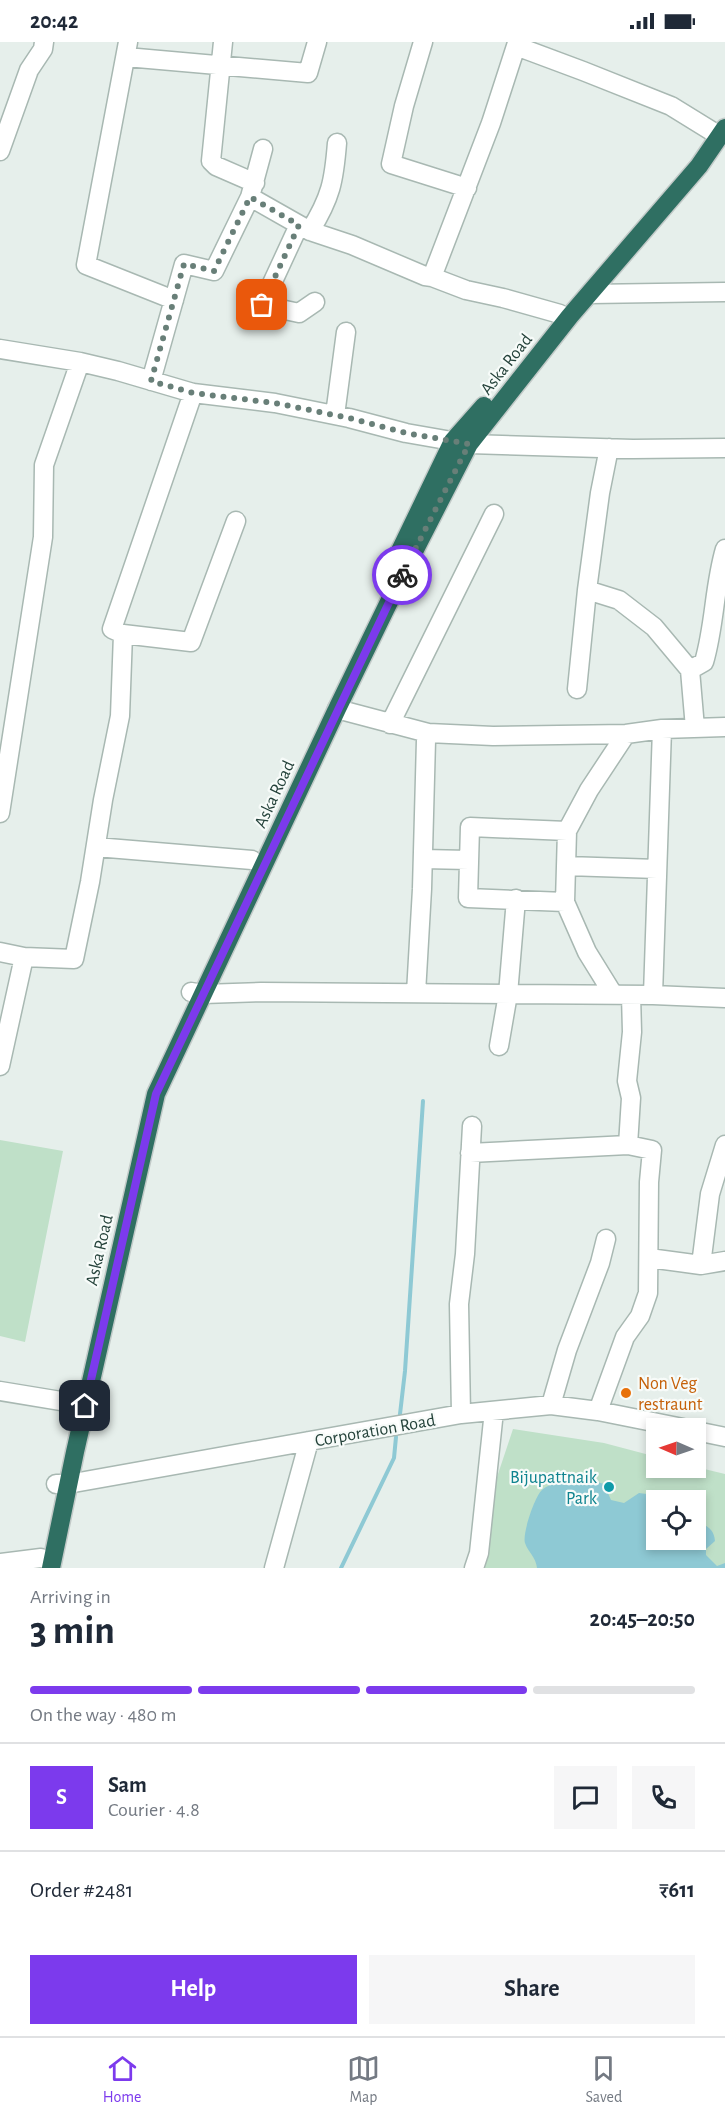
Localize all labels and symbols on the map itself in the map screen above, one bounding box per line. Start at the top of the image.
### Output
pin [236,279,287,330]
street label: Aska Road [478,331,536,399]
courier [372,545,432,605]
street label: Aska Road [252,758,298,831]
street label: Aska Road [83,1213,117,1287]
place label: Non Veg restraunt [638,1375,703,1414]
pin [59,1380,110,1431]
marker: Non Veg restraunt [619,1386,633,1400]
street label: Corporation Road [314,1412,437,1450]
north arrow [646,1418,706,1478]
place label: Bijupattnaik Park [510,1469,598,1508]
marker: Bijupattnaik Park [602,1480,616,1494]

